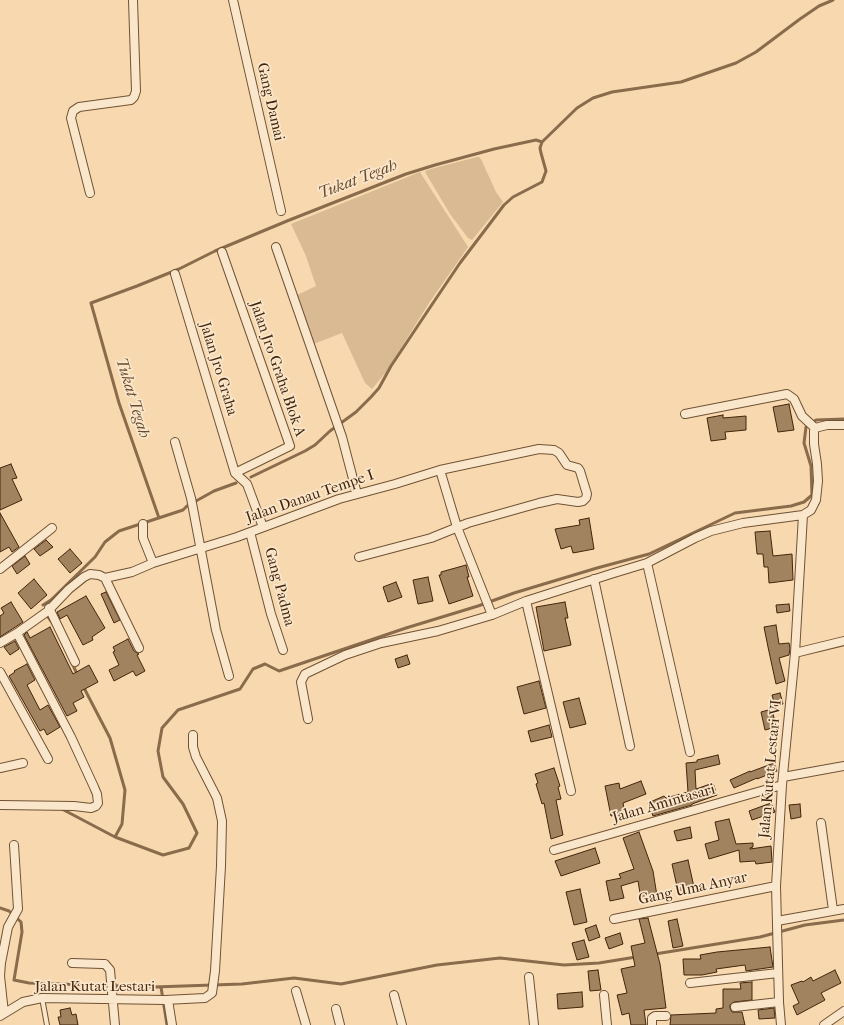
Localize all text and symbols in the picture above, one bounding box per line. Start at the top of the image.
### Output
street label: Gang Damai [252,61,288,143]
water label: Tukat Tegah [316,156,400,204]
street label: Jalan Jro Graha Blok A [245,299,309,439]
street label: Jalan Jro Graha [195,320,241,418]
water label: Tukat Tegah [111,356,153,440]
street label: Jalan Danau Tempe I [244,467,376,527]
street label: Gang Padma [260,546,298,628]
street label: Jalan Kutat Lestari VI [756,699,786,839]
street label: Jalan Amintasari [611,781,717,827]
street label: Gang Uma Anyar [637,869,749,909]
street label: Jalan Kutat Lestari [35,978,155,996]

